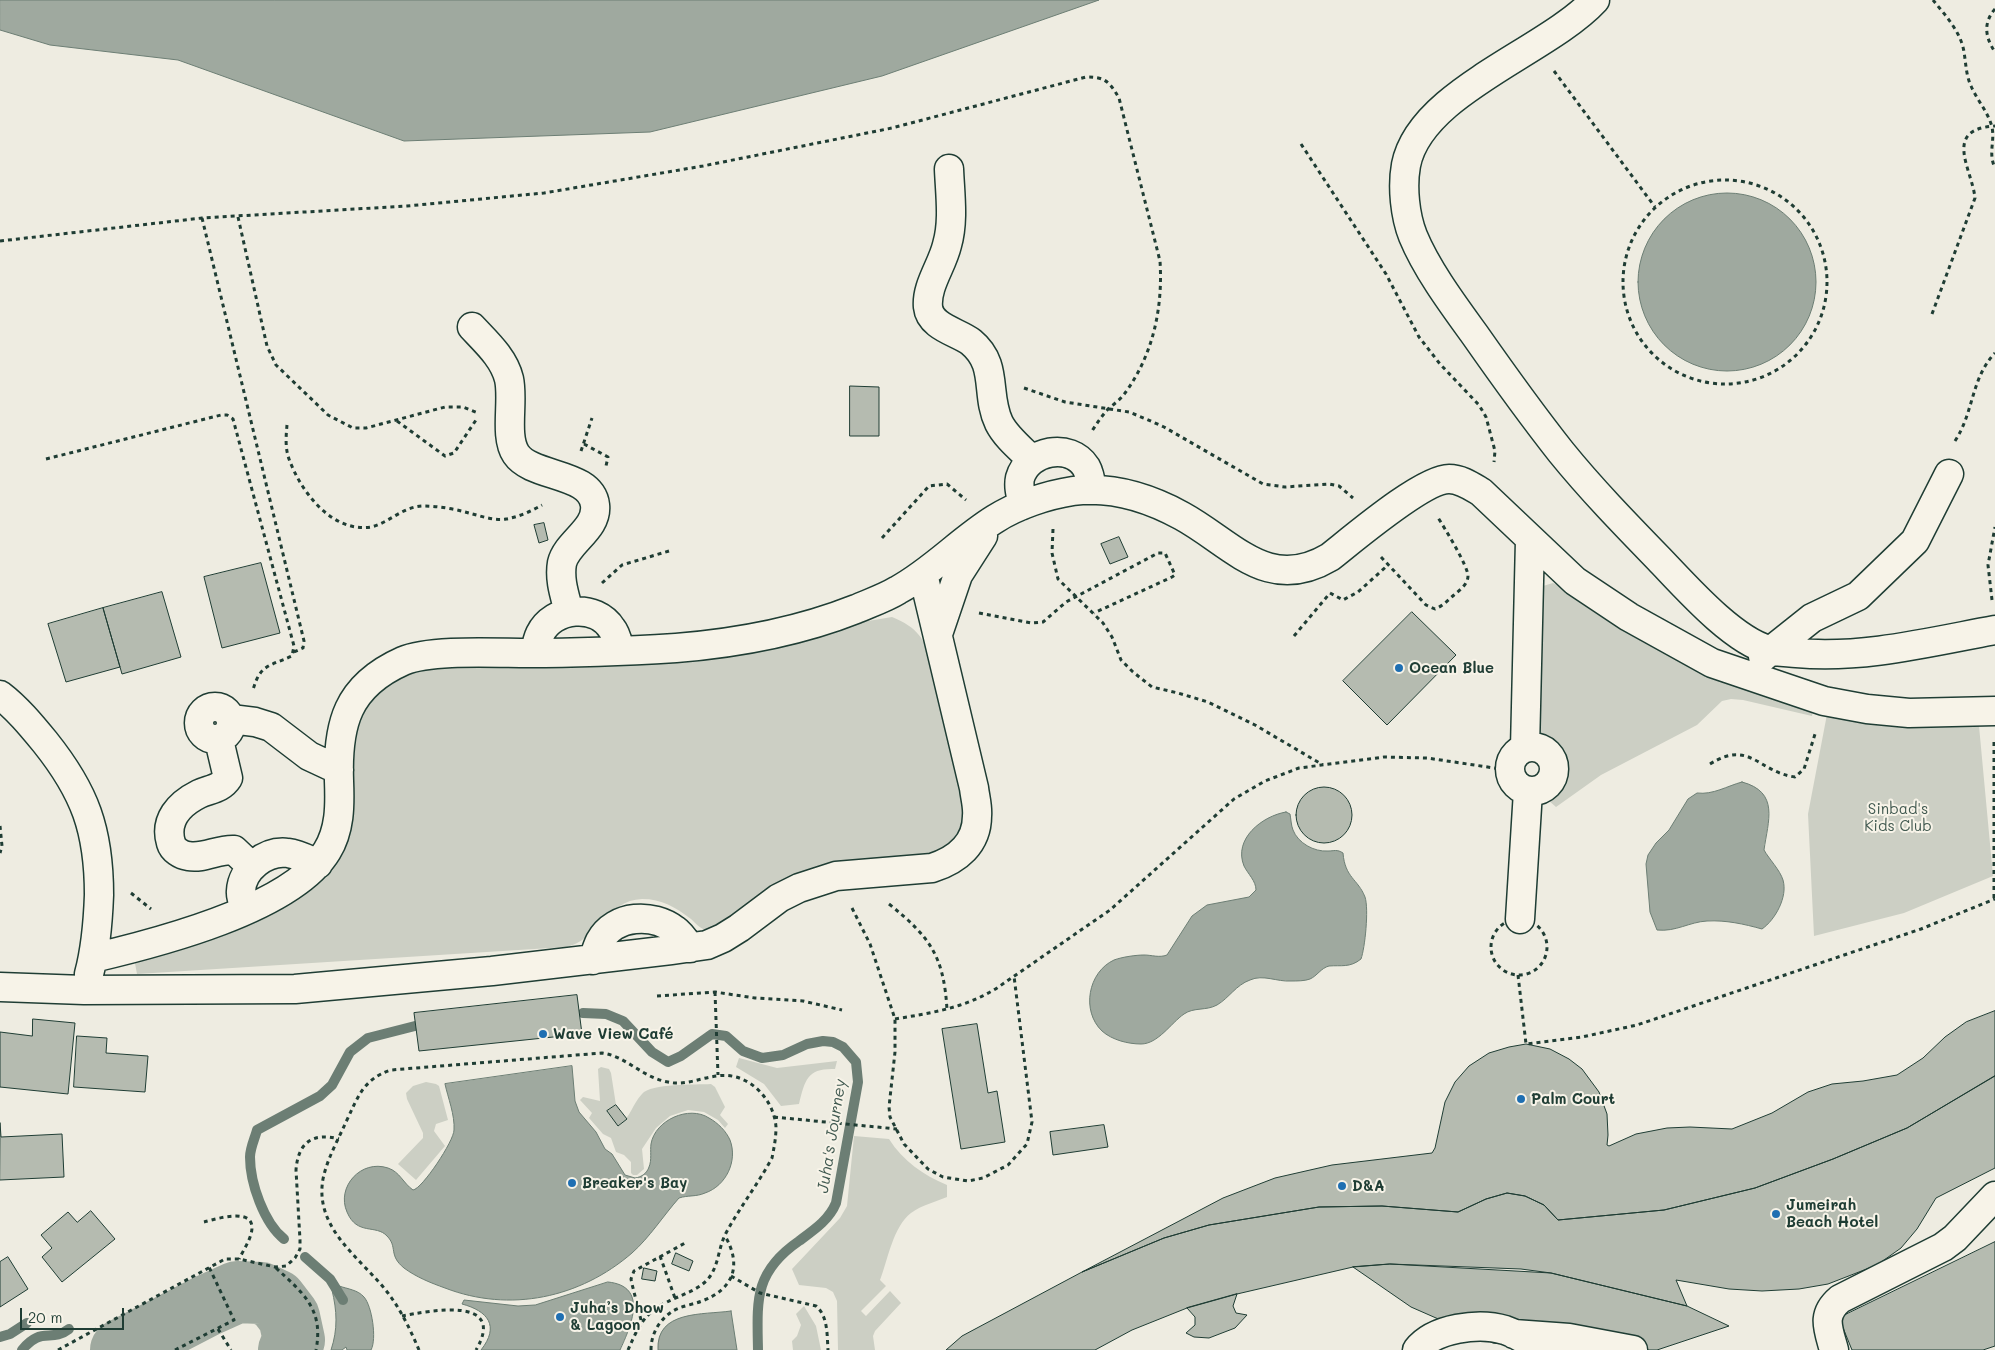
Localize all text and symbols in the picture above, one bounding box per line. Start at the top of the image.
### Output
place label: Ocean Blue [1409,659,1494,677]
marker: Ocean Blue [1393,662,1405,674]
park label: Sinbad's Kids Club [1864,800,1932,835]
place label: Wave View Café [553,1025,673,1043]
marker: Wave View Café [537,1028,549,1040]
water label: Juha's Journey [814,1078,850,1194]
place label: Palm Court [1531,1090,1615,1108]
marker: Palm Court [1515,1093,1527,1105]
place label: Breaker's Bay [582,1174,687,1192]
marker: Breaker's Bay [566,1177,578,1189]
place label: D&A [1352,1177,1384,1195]
marker: D&A [1336,1180,1348,1192]
place label: Jumeirah Beach Hotel [1786,1196,1878,1231]
marker: Jumeirah Beach Hotel [1770,1208,1782,1220]
scale bar [22,1298,126,1330]
place label: Juha’s Dhow & Lagoon [570,1299,664,1334]
text: 20 m [28,1307,62,1327]
marker: Juha’s Dhow & Lagoon [554,1311,566,1323]

